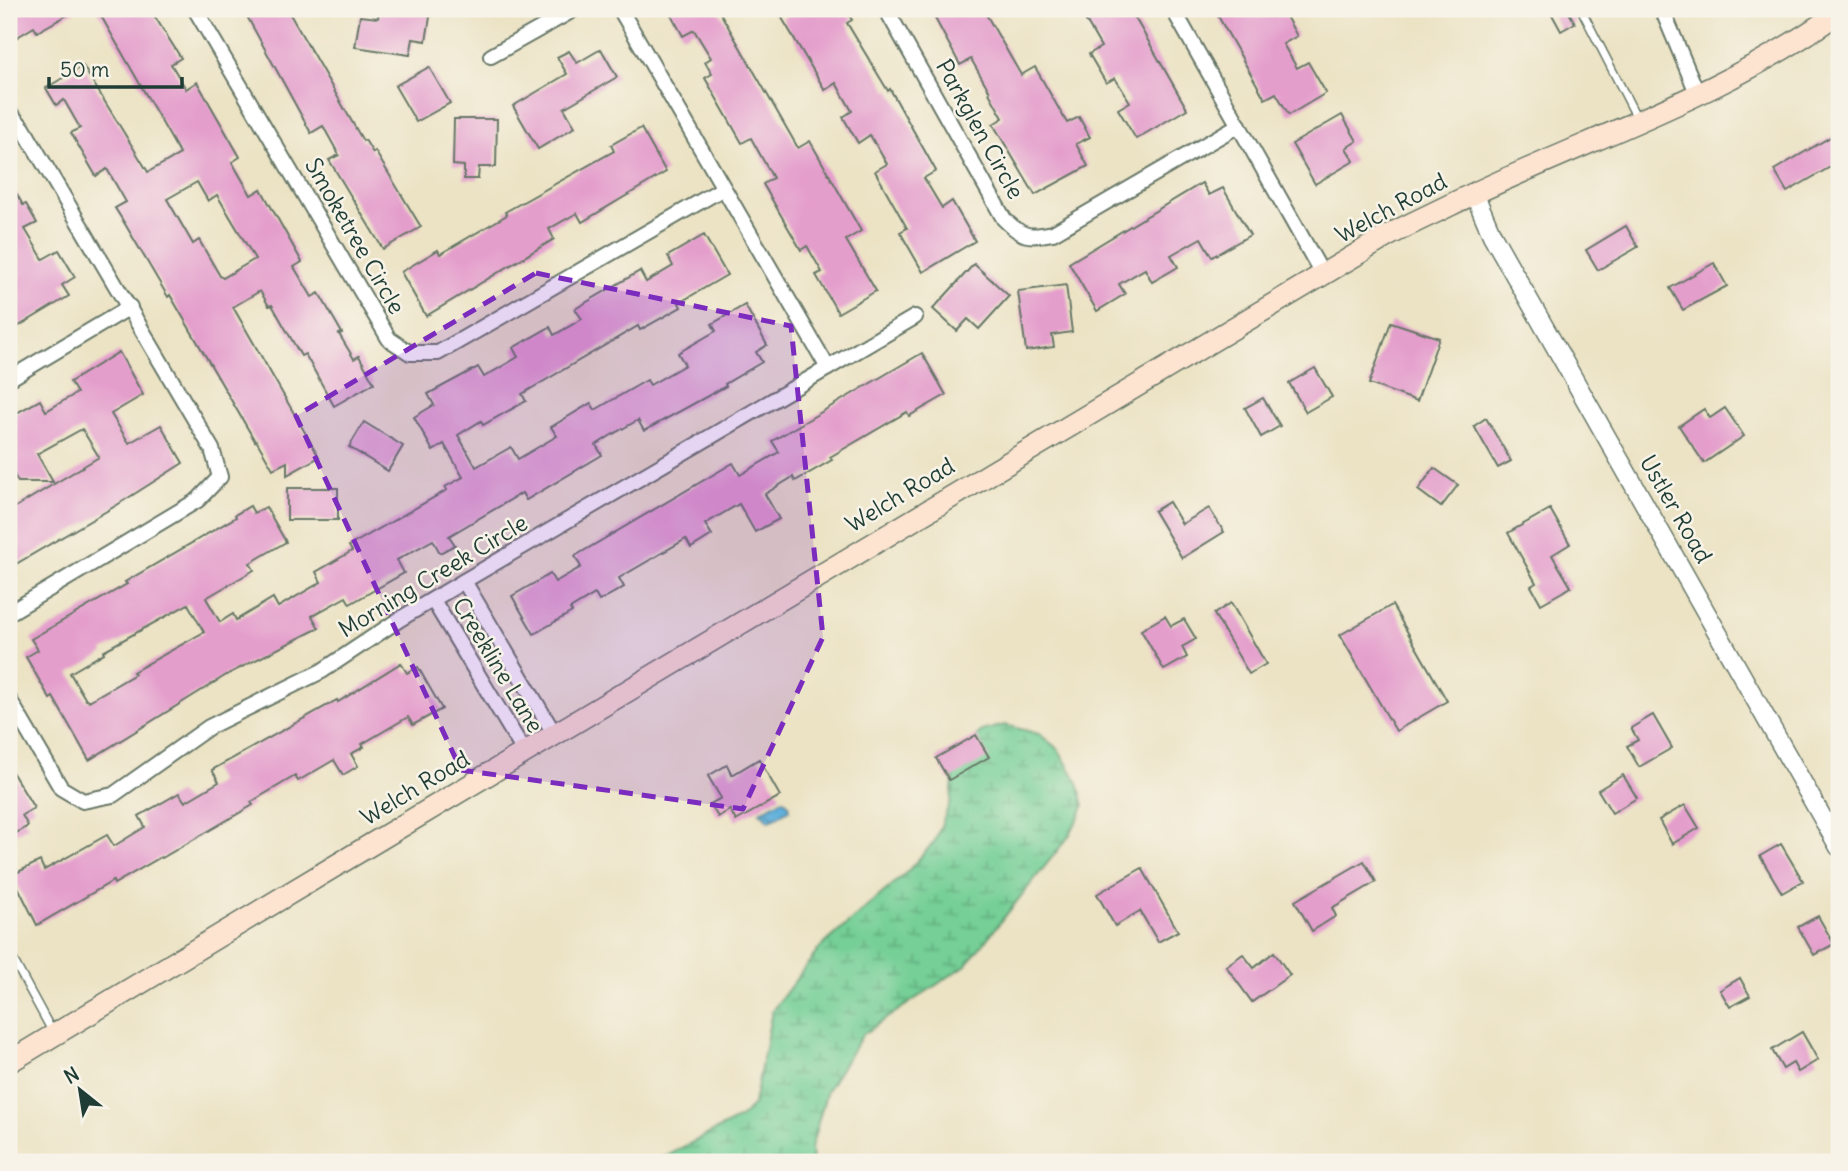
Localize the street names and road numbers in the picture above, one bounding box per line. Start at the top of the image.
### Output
street label: Parkglen Circle [930,54,1031,204]
street label: Smoketree Circle [299,153,412,319]
street label: Welch Road [1330,166,1451,249]
street label: Ustler Road [1634,450,1719,568]
street label: Welch Road [840,451,959,538]
street label: Morning Creek Circle [333,508,532,643]
street label: Creekline Lane [447,592,550,738]
street label: Welch Road [355,744,474,831]

